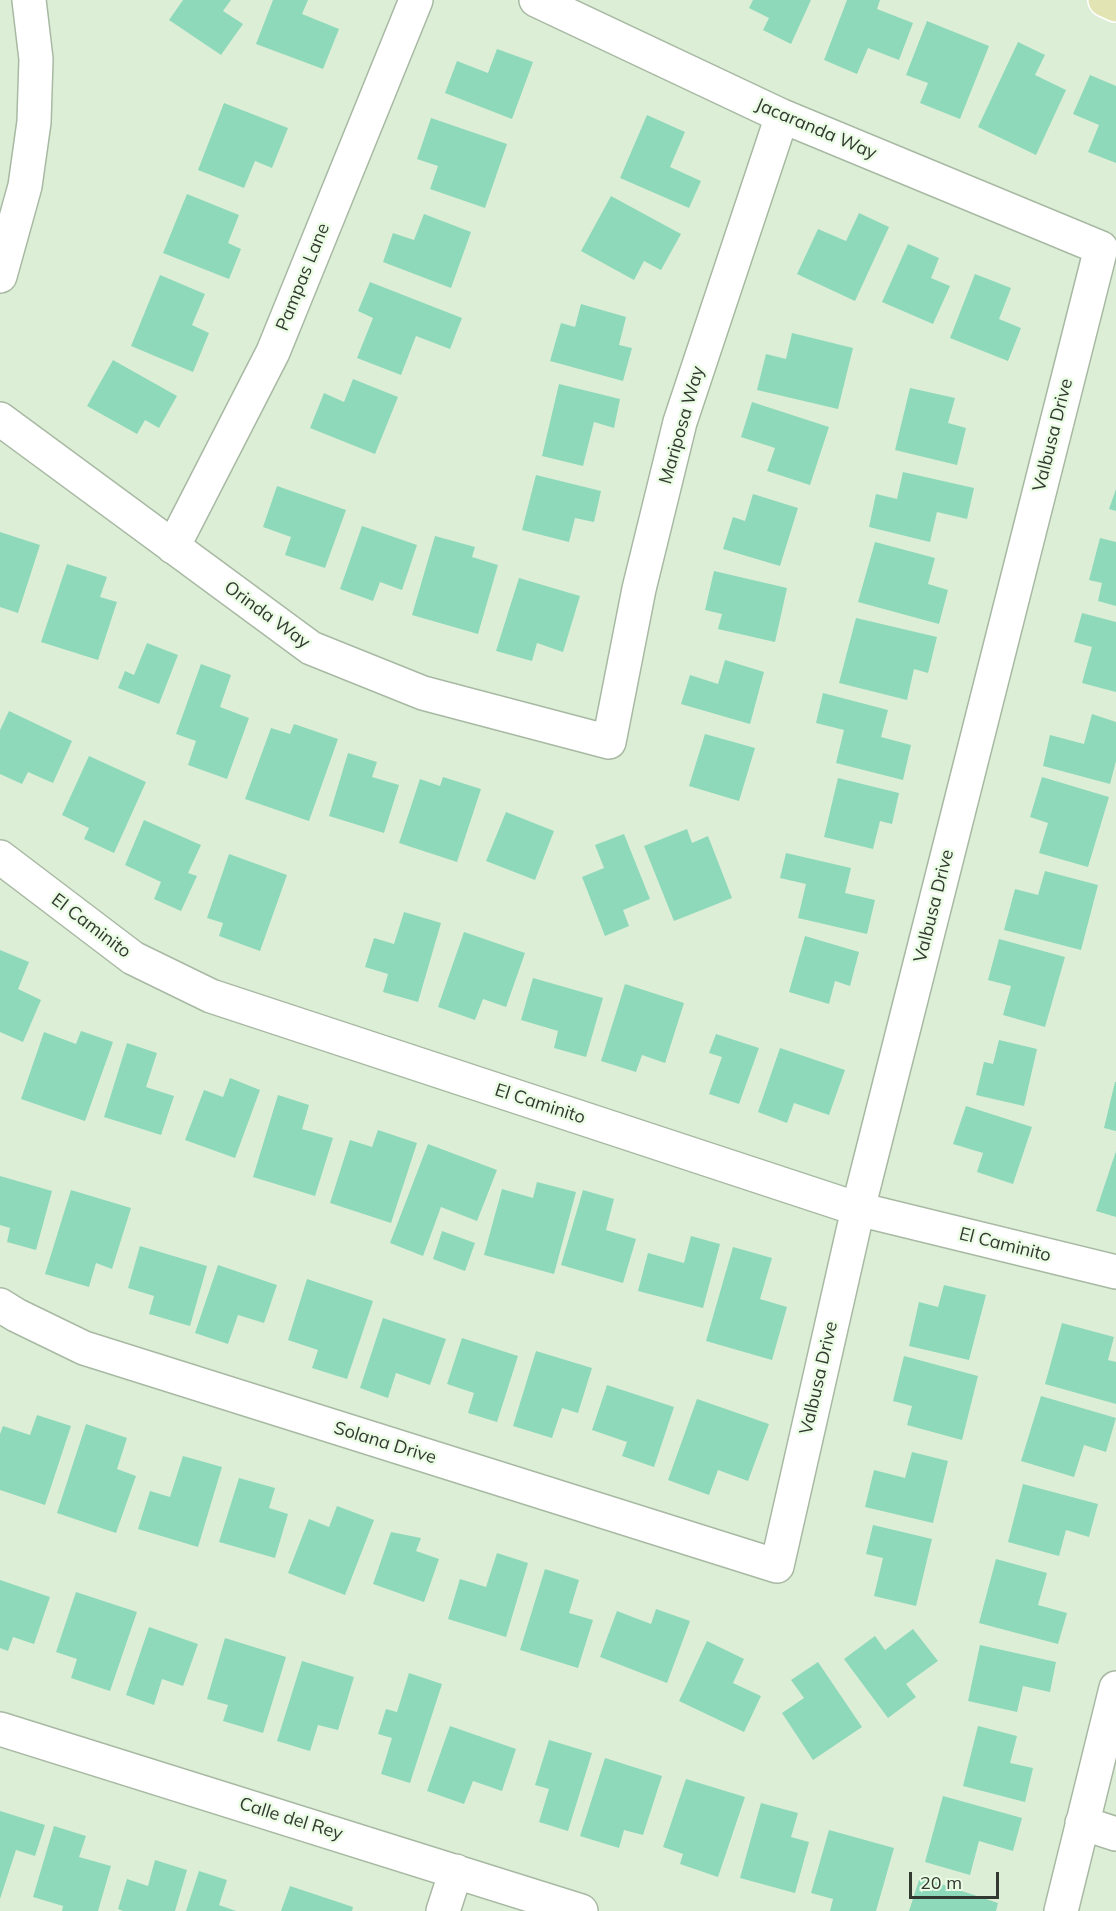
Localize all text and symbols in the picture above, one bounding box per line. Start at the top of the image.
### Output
street label: Jacaranda Way [752,94,880,164]
street label: Pampas Lane [272,220,334,334]
street label: Mariposa Way [655,363,709,487]
street label: Valbusa Drive [1029,376,1077,494]
street label: Orinda Way [220,577,314,653]
street label: Valbusa Drive [910,847,958,965]
street label: El Caminito [47,889,135,963]
street label: El Caminito [492,1079,588,1129]
street label: El Caminito [957,1223,1053,1267]
street label: Valbusa Drive [795,1319,843,1437]
street label: Solana Drive [331,1417,439,1469]
street label: Calle del Rey [237,1793,345,1845]
scale bar [912,1860,1002,1898]
text: 20 m [920,1871,962,1894]

